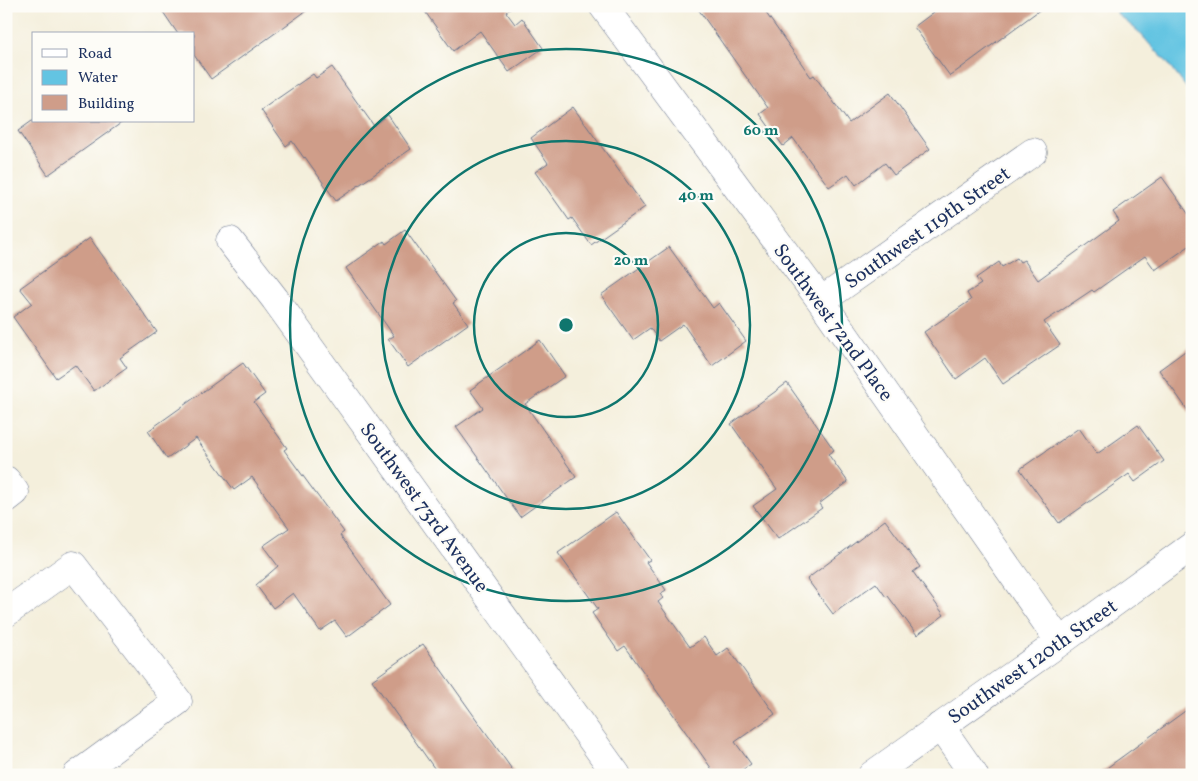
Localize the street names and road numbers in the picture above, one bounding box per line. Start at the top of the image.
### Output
street label: Southwest 119th Street [840,161,1017,297]
street label: Southwest 72nd Place [766,239,899,408]
street label: Southwest 73rd Avenue [352,417,495,599]
street label: Southwest 120th Street [943,593,1124,732]

